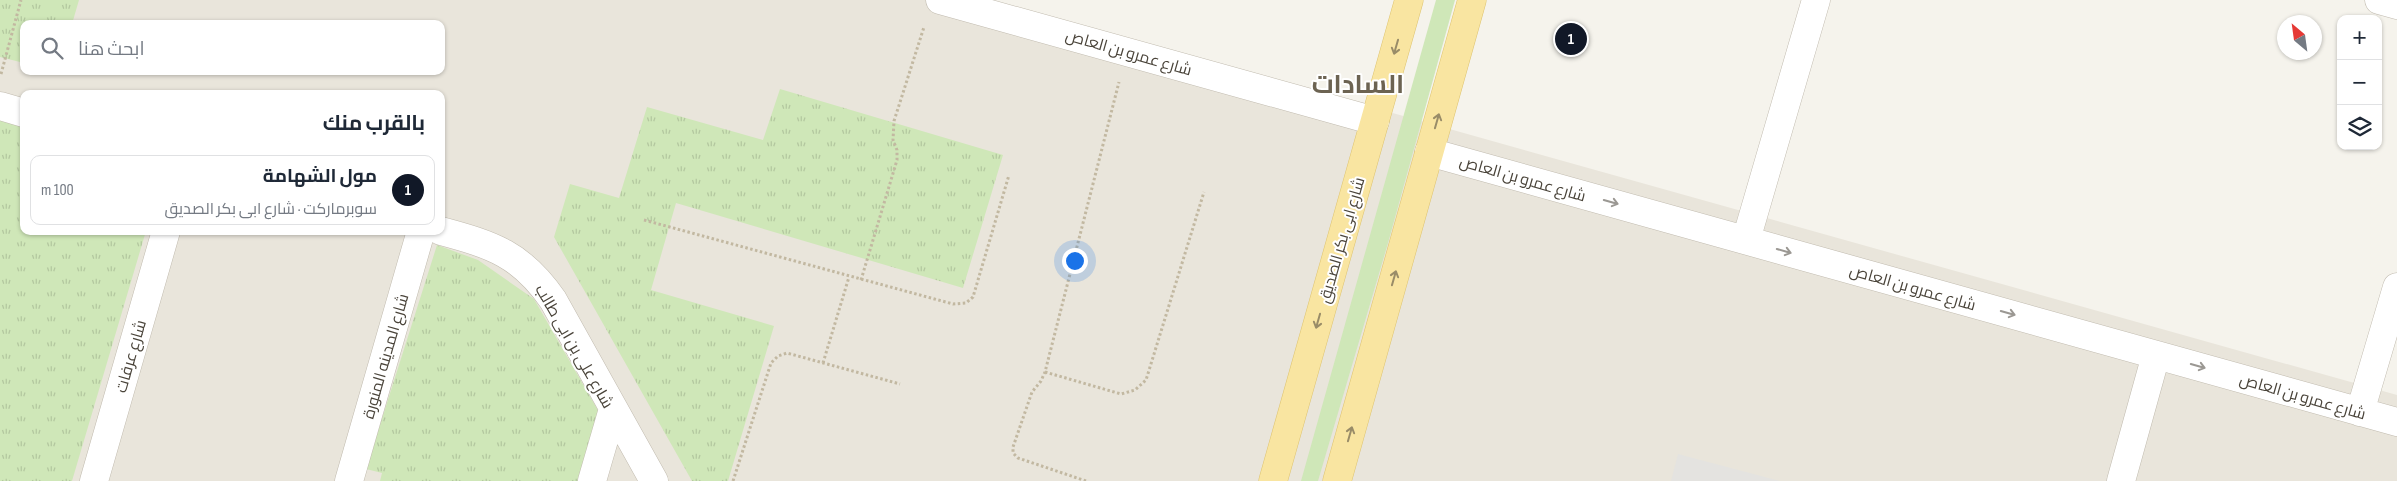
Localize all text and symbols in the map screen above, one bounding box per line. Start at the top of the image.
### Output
north arrow [2277,15,2322,60]
map controls [2337,15,2382,150]
button: + [2337,15,2382,60]
search box [20,20,445,75]
pin: 1 [1555,20,1587,58]
street label: شارع عمرو بن العاص [1063,26,1194,82]
icon: search [38,34,66,62]
text: ابحث هنا [78,38,145,61]
one-way arrow [1391,38,1400,54]
button: − [2337,60,2382,105]
district label: السادات [1312,70,1404,101]
button: layers [2337,105,2382,150]
text: بالقرب منك [323,111,425,136]
one-way arrow [1433,114,1443,130]
street label: شارع عمرو بن العاص [1457,152,1588,208]
text: مول الشهامة [263,165,377,188]
street label: شارع ابى بكر الصديق [1315,175,1371,306]
text: 100 m [41,181,74,200]
text: 1 [405,181,411,200]
one-way arrow [1602,198,1618,208]
text: سوبرماركت · شارع ابى بكر الصديق [164,200,377,219]
one-way arrow [1776,246,1792,256]
your location [1062,248,1088,274]
street label: شارع عمرو بن العاص [1847,261,1978,317]
one-way arrow [1389,270,1399,286]
street label: شارع على بن ابى طالب [530,281,617,413]
street label: شارع المدينه المنورة [359,292,414,421]
one-way arrow [2000,309,2016,319]
one-way arrow [1313,313,1323,329]
street label: شارع عرفات [112,318,152,395]
one-way arrow [2190,362,2206,372]
street label: شارع عمرو بن العاص [2237,370,2368,426]
one-way arrow [1346,426,1355,442]

